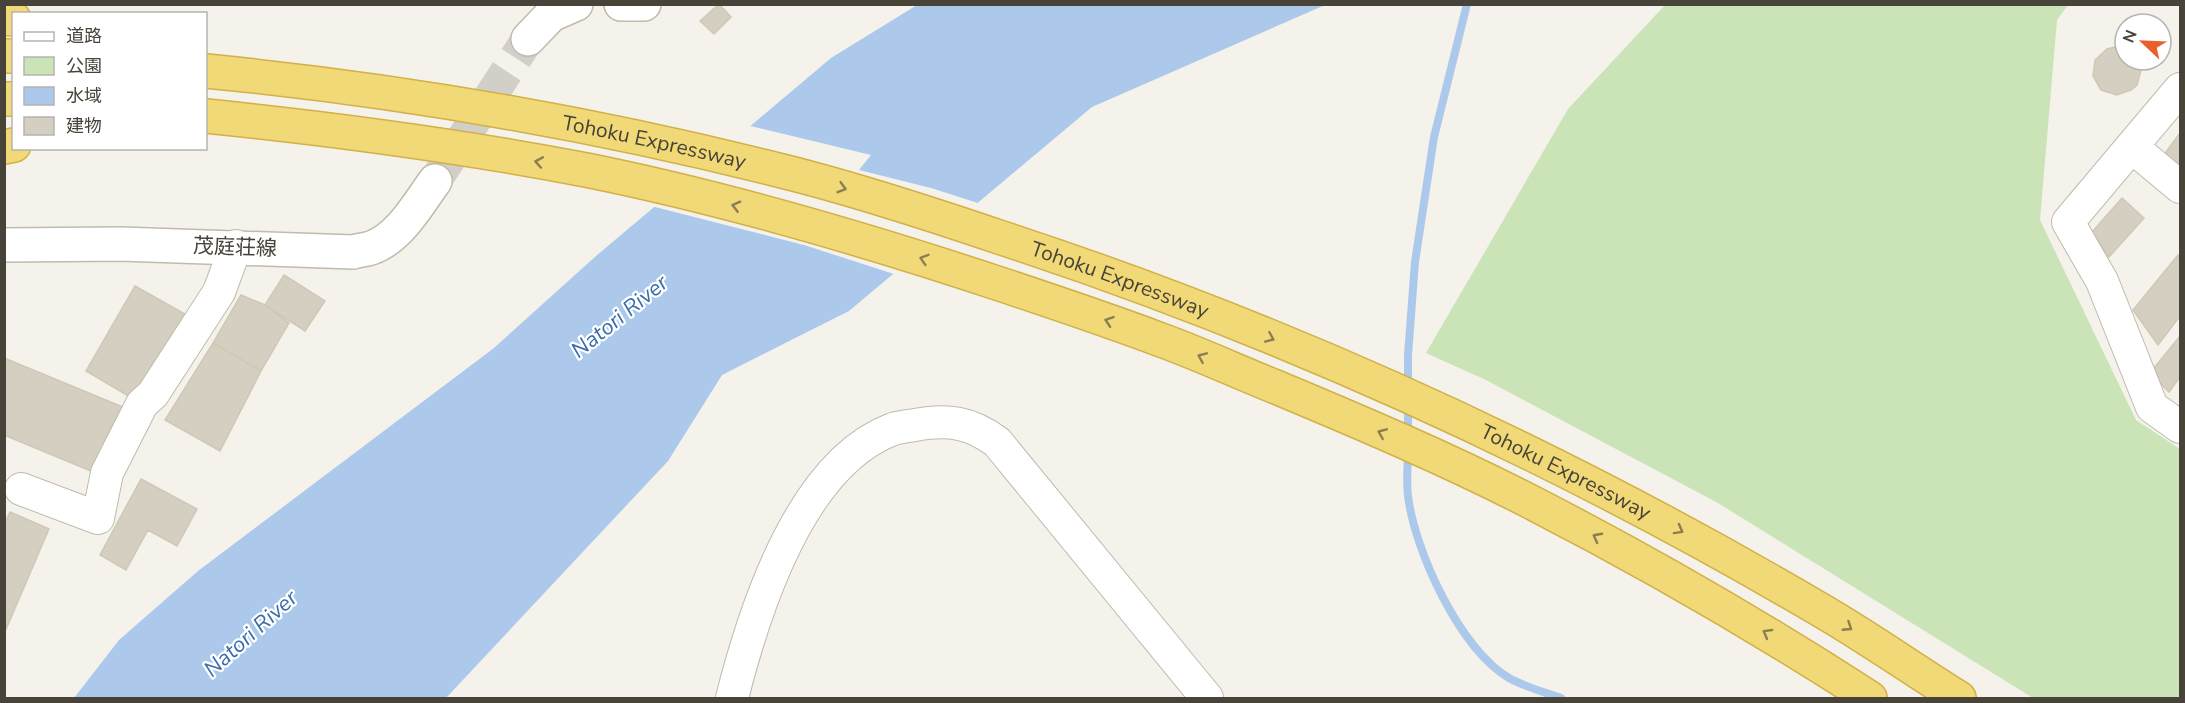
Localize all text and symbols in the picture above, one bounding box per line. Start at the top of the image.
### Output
legend [12,12,207,150]
north arrow [2113,12,2173,72]
text: 道路 [66,24,102,48]
text: N [2118,27,2143,46]
text: 公園 [66,54,102,78]
text: 水域 [66,84,102,108]
street label: Tohoku Expressway [560,109,749,176]
text: 建物 [66,114,102,138]
one-way arrow [535,157,544,169]
one-way arrow [836,181,847,193]
one-way arrow [732,200,742,213]
street label: 茂庭荘線 [193,232,277,262]
street label: Tohoku Expressway [1027,234,1213,325]
one-way arrow [919,254,930,266]
water label: Natori River [565,268,675,365]
one-way arrow [1104,316,1115,329]
one-way arrow [1264,331,1275,343]
one-way arrow [1198,352,1209,364]
street label: Tohoku Expressway [1476,417,1656,527]
one-way arrow [1378,428,1389,440]
one-way arrow [1673,523,1684,534]
one-way arrow [1593,533,1604,544]
water label: Natori River [197,583,305,684]
one-way arrow [1842,620,1853,631]
one-way arrow [1763,629,1773,641]

